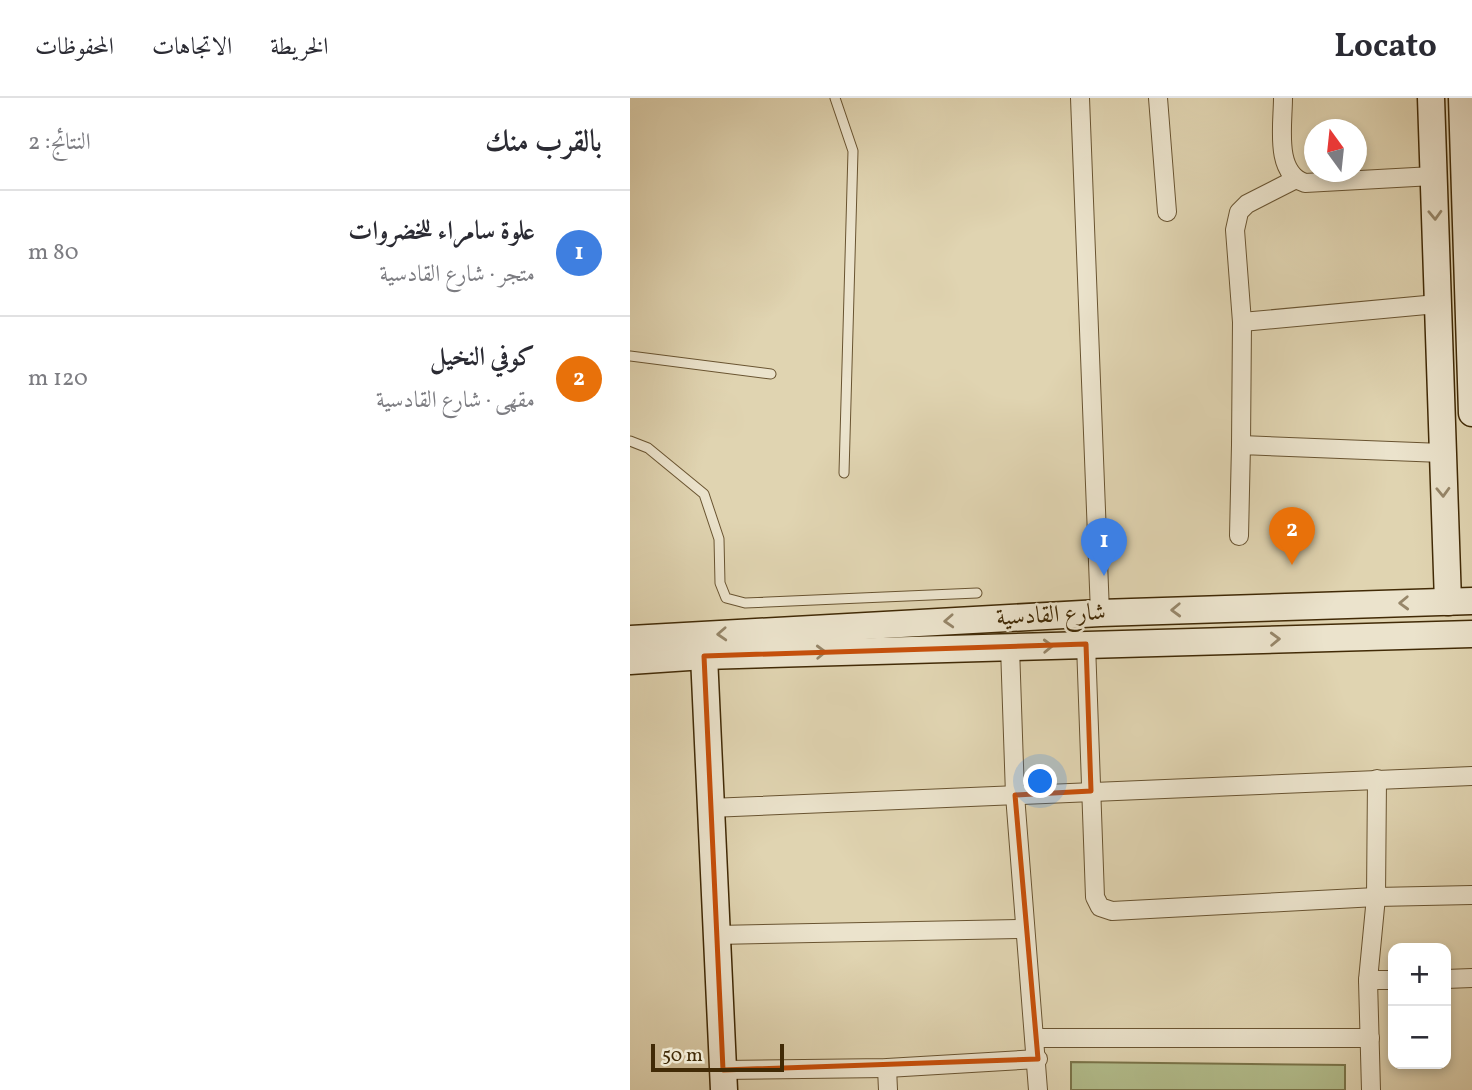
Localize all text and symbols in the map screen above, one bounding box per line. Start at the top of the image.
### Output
text: Locato [1334,25,1437,71]
text: المحفوظات [35,31,114,65]
text: الاتجاهات [152,31,232,65]
text: الخريطة [270,31,329,65]
north arrow [1304,119,1367,182]
text: بالقرب منك [485,122,602,164]
text: النتائج: 2 [28,127,91,159]
one-way arrow [1427,210,1442,221]
text: علوة سامراء للخضروات [348,214,535,250]
text: 80 m [28,237,78,269]
text: 1 [574,237,584,269]
text: متجر · شارع القادسية [380,259,535,291]
text: كوفي النخيل [430,340,535,376]
text: 120 m [28,363,88,395]
text: 2 [573,363,585,395]
text: مقهى · شارع القادسية [376,385,535,417]
one-way arrow [1436,486,1451,497]
pin: 2 [1269,507,1315,565]
pin: 1 [1081,518,1127,576]
street label: شارع القادسية [995,596,1107,637]
one-way arrow [1398,596,1409,611]
one-way arrow [1171,603,1182,618]
one-way arrow [943,614,954,629]
one-way arrow [716,626,727,641]
one-way arrow [1271,631,1281,647]
one-way arrow [1043,638,1054,653]
one-way arrow [815,645,826,660]
your location [1023,764,1057,798]
map controls [1388,943,1451,1069]
button: + [1388,943,1451,1006]
button: − [1388,1006,1451,1069]
scale bar [651,1041,784,1073]
text: 50 m [662,1043,703,1069]

